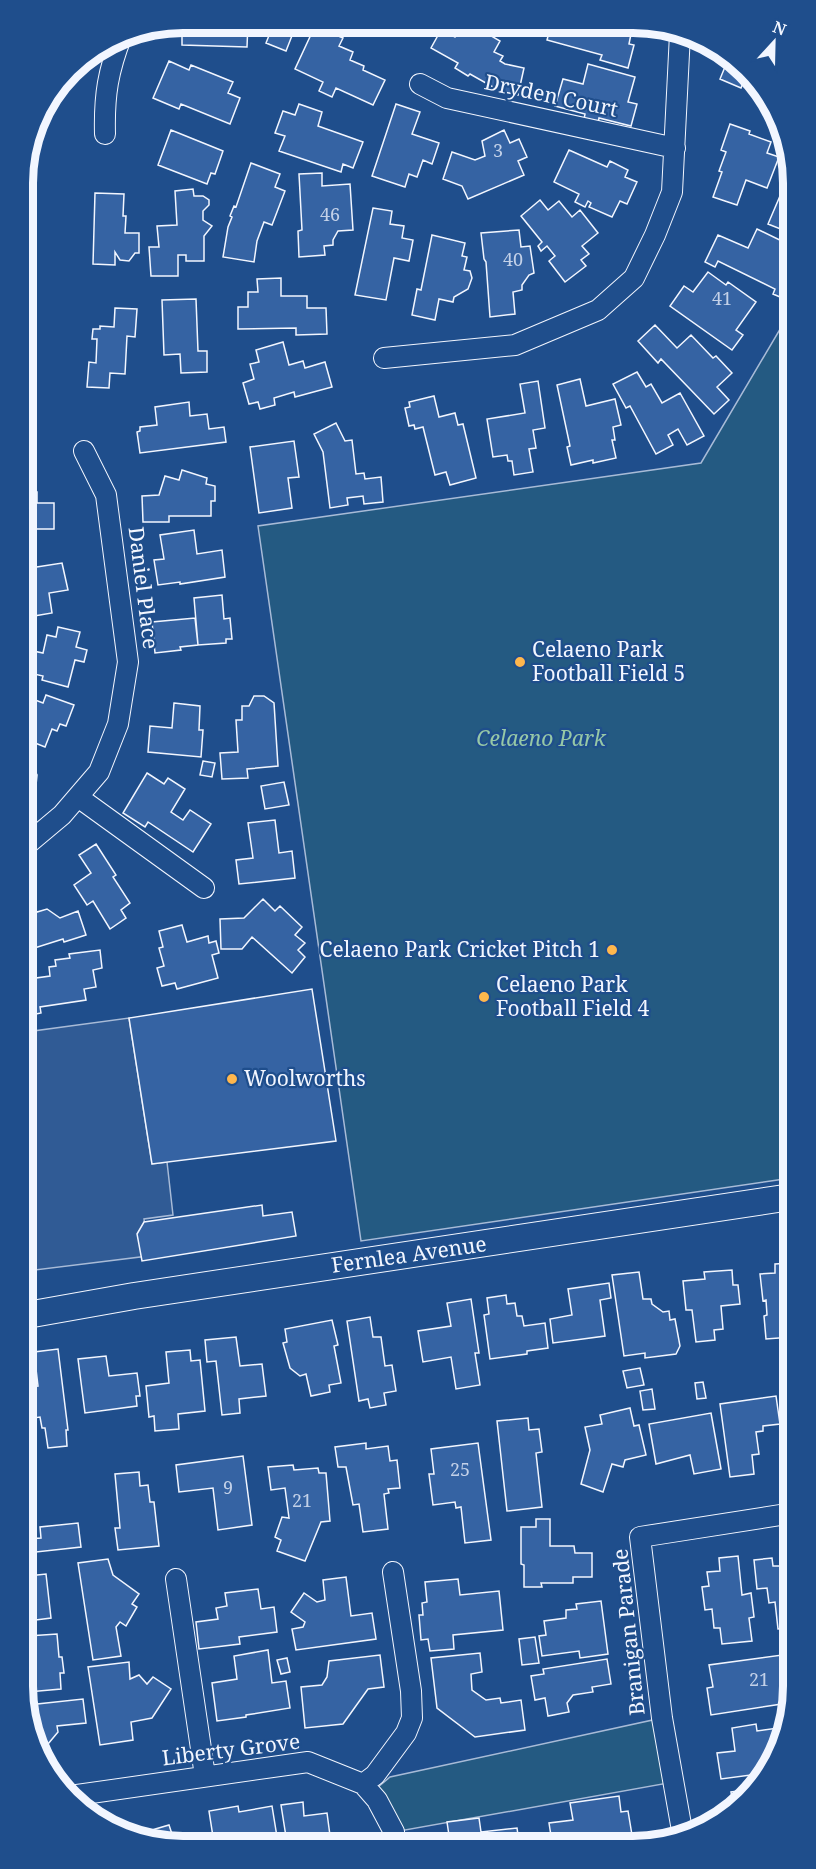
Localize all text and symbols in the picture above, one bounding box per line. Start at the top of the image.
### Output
north arrow [744,12,804,72]
text: N [770,16,790,41]
street label: Dryden Court [482,67,621,123]
house number: 3 [493,138,503,162]
house number: 46 [320,202,340,226]
house number: 40 [503,247,523,271]
house number: 41 [712,286,732,310]
street label: Daniel Place [123,525,165,651]
place label: Celaeno Park Football Field 5 [532,635,685,687]
marker: Celaeno Park Football Field 5 [513,655,527,669]
park label: Celaeno Park [476,724,607,752]
place label: Celaeno Park Cricket Pitch 1 [320,935,600,963]
marker: Celaeno Park Cricket Pitch 1 [605,943,619,957]
place label: Celaeno Park Football Field 4 [496,970,650,1022]
marker: Celaeno Park Football Field 4 [477,990,491,1004]
place label: Woolworths [244,1064,366,1092]
marker: Woolworths [225,1072,239,1086]
street label: Fernlea Avenue [330,1229,488,1279]
house number: 25 [450,1457,470,1481]
house number: 9 [223,1475,233,1499]
house number: 21 [292,1488,312,1512]
street label: Branigan Parade [605,1547,651,1717]
house number: 21 [749,1667,769,1691]
street label: Liberty Grove [160,1727,302,1771]

